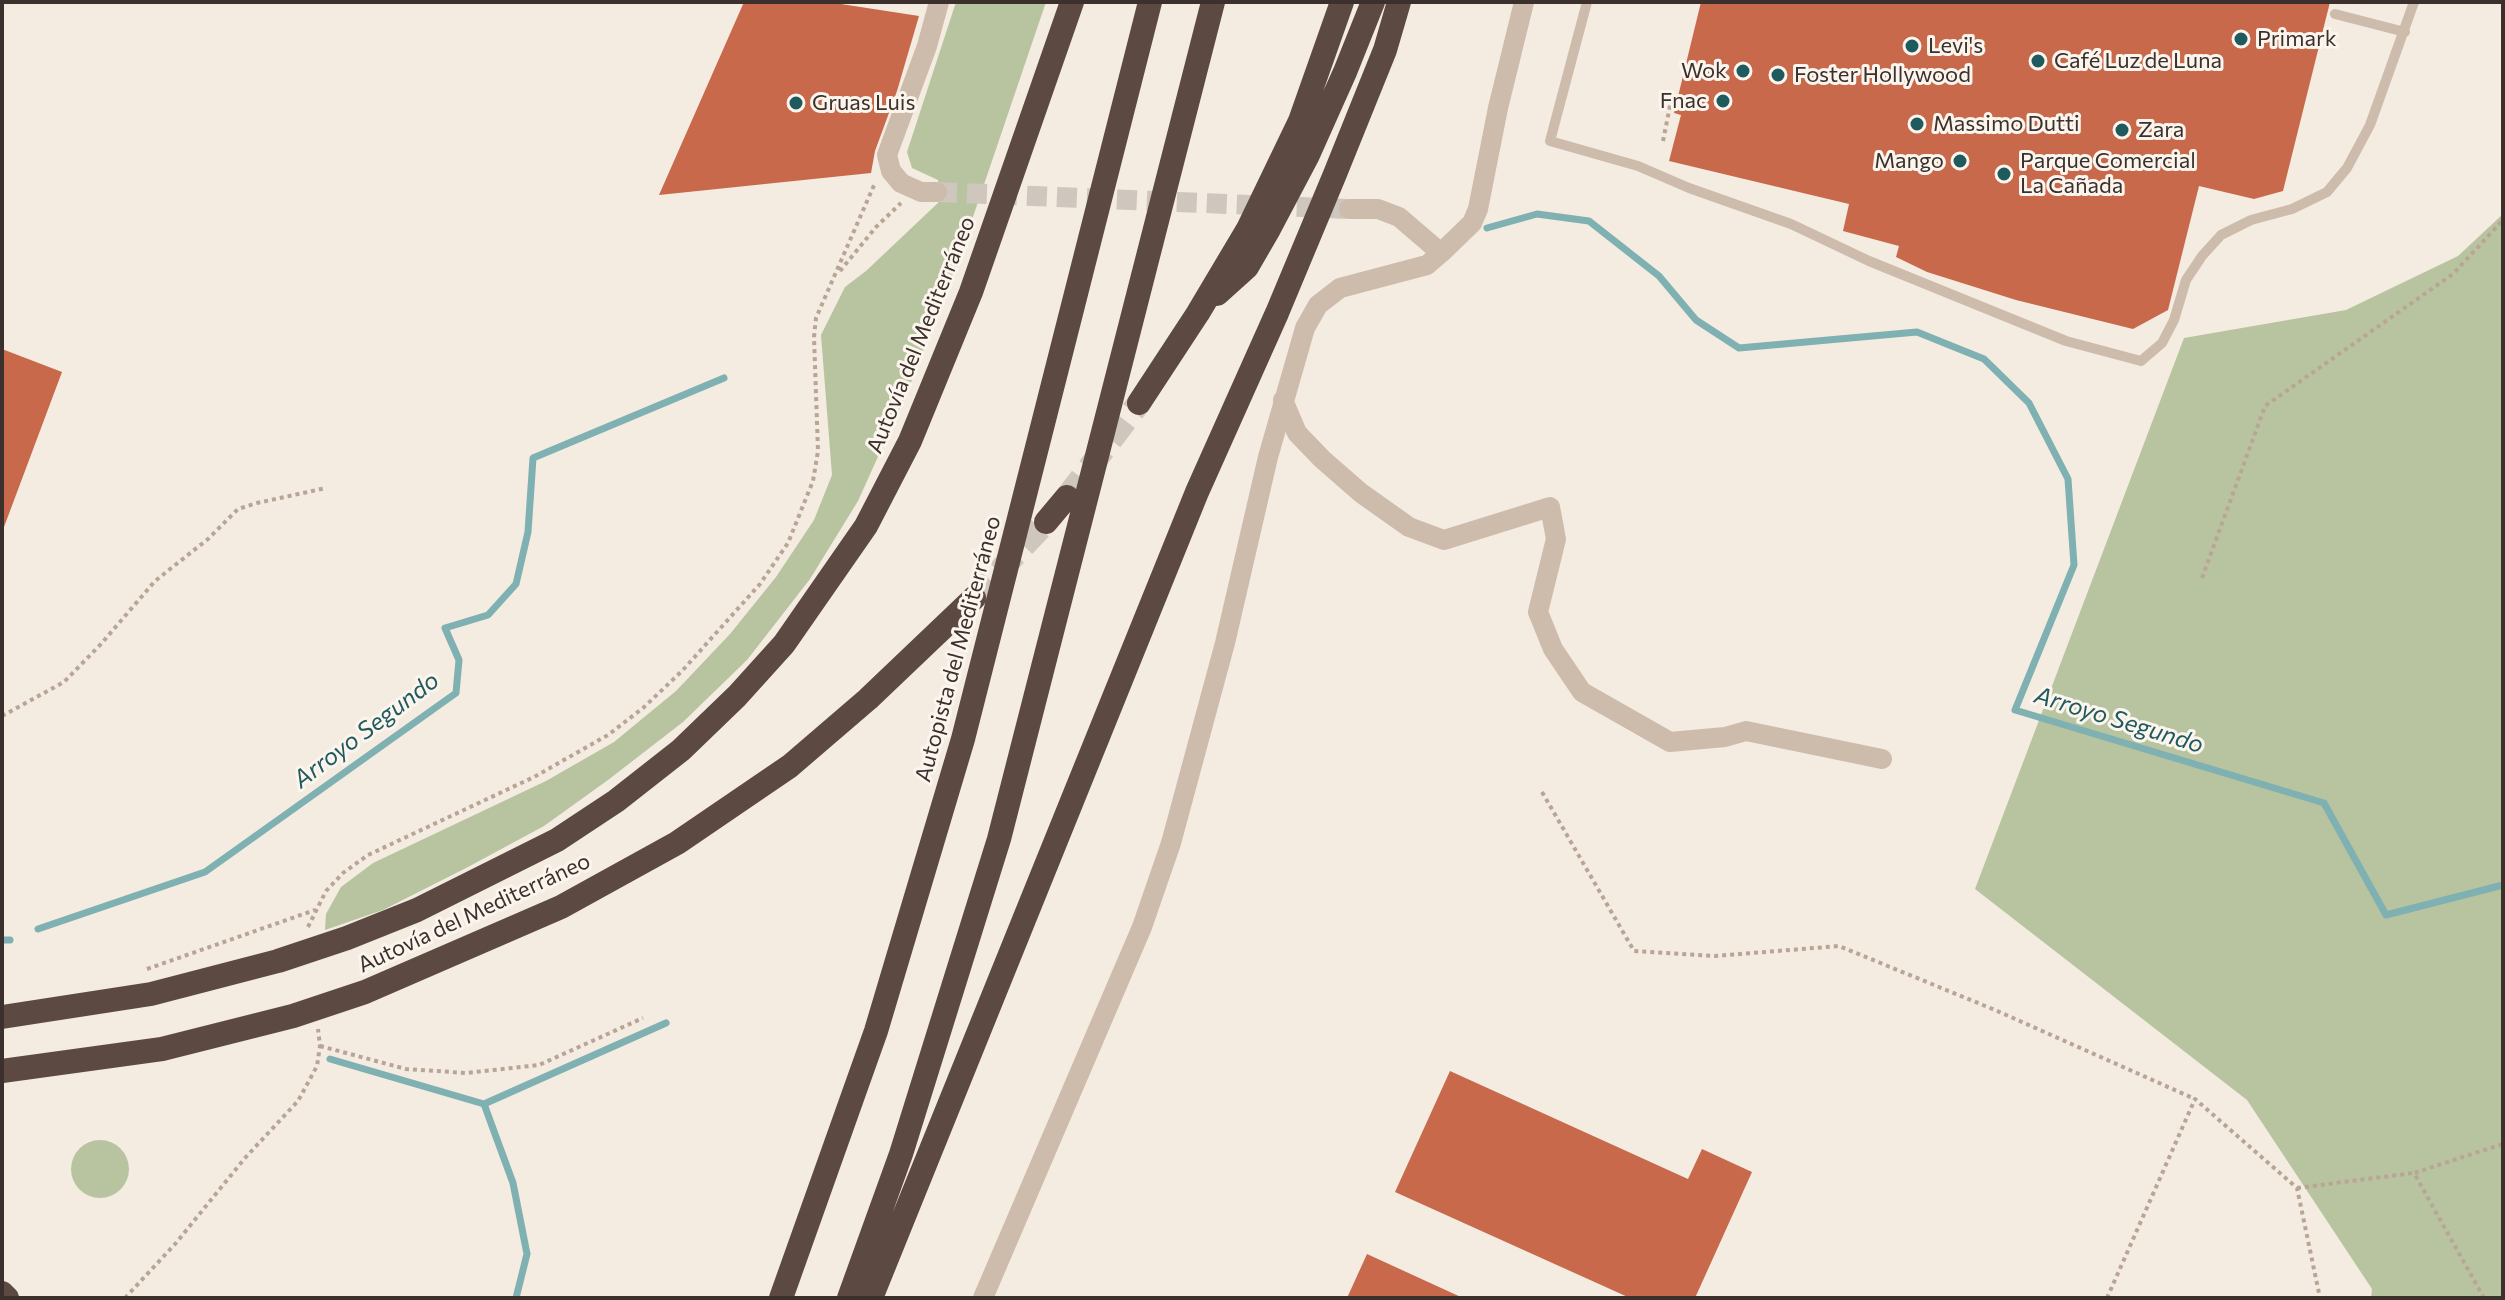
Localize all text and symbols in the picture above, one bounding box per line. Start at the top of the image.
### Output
place label: Primark [2257,26,2337,52]
marker: Primark [2232,30,2250,48]
place label: Levi's [1928,33,1983,59]
marker: Levi's [1903,37,1921,55]
place label: Café Luz de Luna [2054,48,2222,74]
marker: Café Luz de Luna [2029,52,2047,70]
place label: Wok [1681,58,1727,84]
marker: Wok [1734,62,1752,80]
place label: Foster Hollywood [1794,62,1971,88]
marker: Foster Hollywood [1769,66,1787,84]
place label: Fnac [1660,88,1707,114]
place label: Gruas Luis [812,90,915,116]
marker: Fnac [1714,92,1732,110]
marker: Gruas Luis [787,94,805,112]
place label: Massimo Dutti [1933,111,2080,137]
marker: Massimo Dutti [1908,115,1926,133]
place label: Zara [2138,117,2184,143]
marker: Zara [2113,121,2131,139]
place label: Mango [1874,148,1944,174]
place label: Parque Comercial La Cañada [2020,148,2196,200]
marker: Mango [1951,152,1969,170]
marker: Parque Comercial La Cañada [1995,165,2013,183]
street label: Autovía del Mediterráneo [861,213,981,457]
street label: Autopista del Mediterráneo [910,513,1006,785]
water label: Arroyo Segundo [287,666,445,794]
water label: Arroyo Segundo [2031,681,2207,759]
street label: Autovía del Mediterráneo [354,848,594,978]

